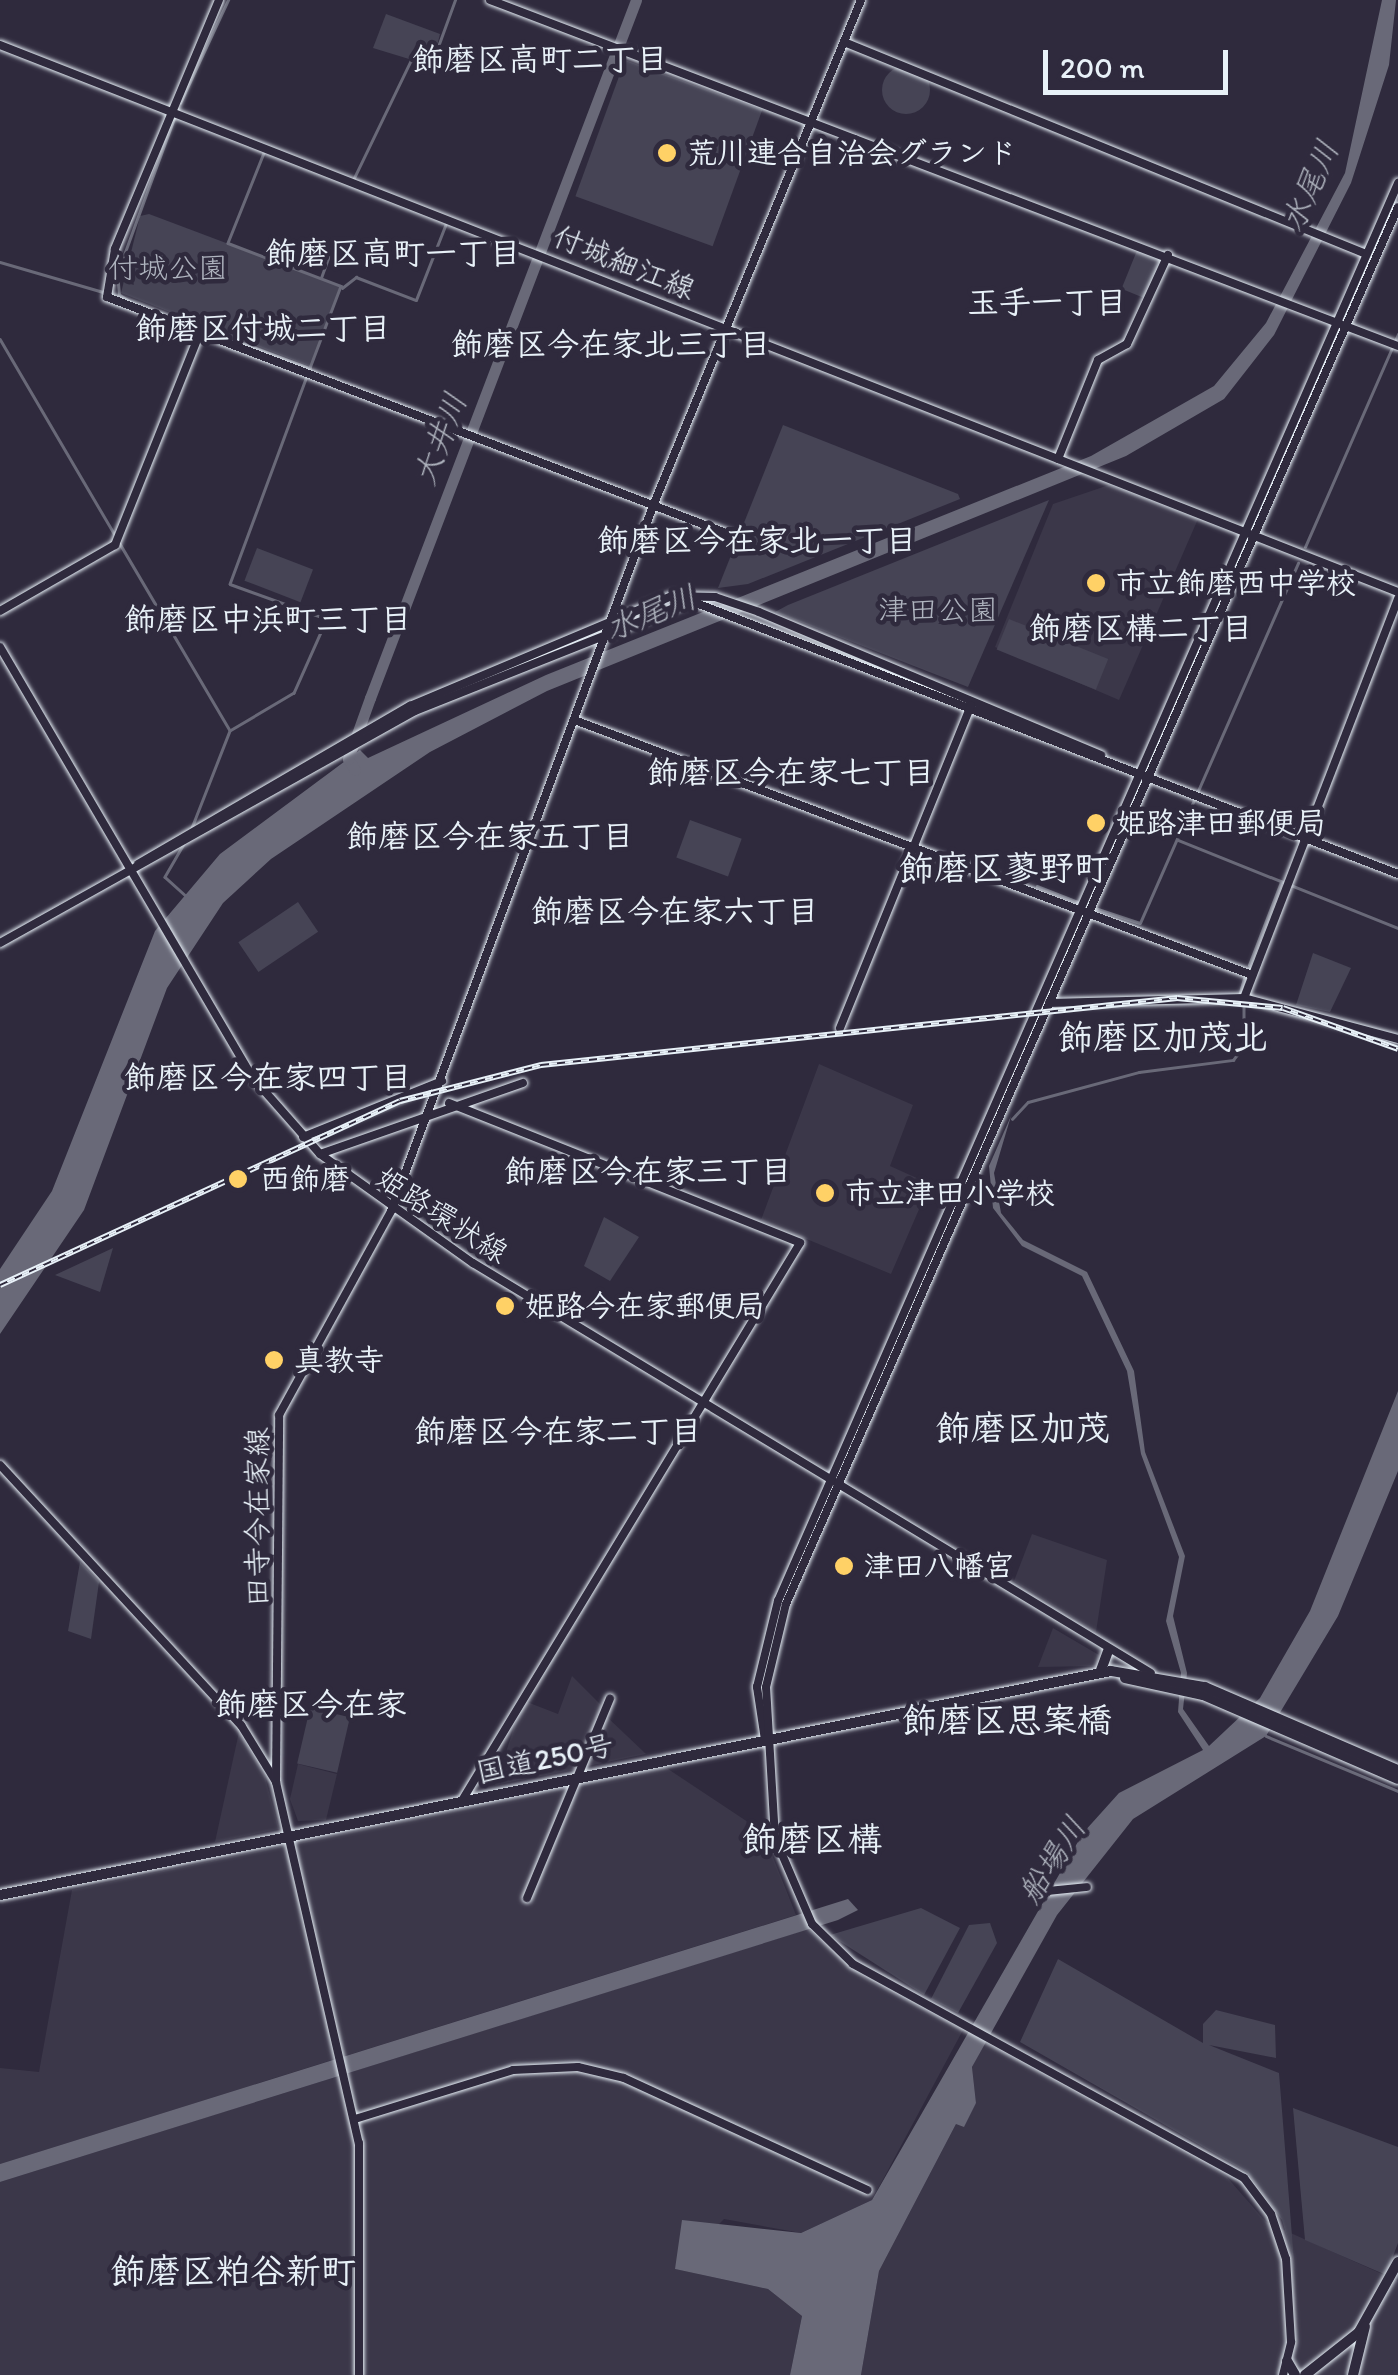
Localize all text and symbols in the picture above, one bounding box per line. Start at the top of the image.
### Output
scale bar [1048,30,1233,92]
district label: 飾磨区高町二丁目 [412,40,668,78]
text: 200 m [1060,49,1145,86]
water label: 水尾川 [1273,134,1347,238]
place label: 荒川連合自治会グランド [687,135,1017,171]
marker: 荒川連合自治会グランド [656,142,678,164]
street label: 付城細江線 [548,218,700,308]
district label: 飾磨区高町一丁目 [265,234,521,272]
park label: 付城公園 [108,250,228,286]
district label: 玉手一丁目 [967,283,1127,321]
district label: 飾磨区付城二丁目 [135,309,391,347]
district label: 飾磨区今在家北三丁目 [451,325,771,363]
water label: 大井川 [405,387,475,491]
district label: 飾磨区今在家北一丁目 [597,521,917,559]
place label: 市立飾磨西中学校 [1116,565,1356,601]
marker: 市立飾磨西中学校 [1085,572,1107,594]
water label: 水尾川 [599,577,703,649]
park label: 津田公園 [878,592,998,628]
district label: 飾磨区中浜町三丁目 [124,600,412,638]
district label: 飾磨区構二丁目 [1029,609,1253,647]
district label: 飾磨区今在家七丁目 [647,753,935,791]
place label: 姫路津田郵便局 [1116,805,1326,841]
marker: 姫路津田郵便局 [1085,812,1107,834]
district label: 飾磨区今在家五丁目 [346,817,634,855]
district label: 飾磨区蓼野町 [899,847,1109,889]
district label: 飾磨区今在家六丁目 [531,892,819,930]
district label: 飾磨区加茂北 [1058,1016,1268,1058]
district label: 飾磨区今在家四丁目 [124,1058,412,1096]
district label: 飾磨区今在家三丁目 [504,1152,792,1190]
street label: 姫路環状線 [369,1159,515,1271]
place label: 西飾磨 [260,1161,350,1197]
marker: 西飾磨 [225,1166,251,1192]
place label: 市立津田小学校 [845,1175,1055,1211]
marker: 市立津田小学校 [814,1182,836,1204]
place label: 姫路今在家郵便局 [525,1288,765,1324]
marker: 姫路今在家郵便局 [494,1295,516,1317]
place label: 真教寺 [294,1342,384,1378]
marker: 真教寺 [263,1349,285,1371]
district label: 飾磨区加茂 [936,1407,1110,1449]
district label: 飾磨区今在家二丁目 [414,1412,702,1450]
street label: 田寺今在家線 [240,1427,276,1607]
place label: 津田八幡宮 [864,1548,1014,1584]
marker: 津田八幡宮 [833,1555,855,1577]
district label: 飾磨区今在家 [215,1685,407,1723]
district label: 飾磨区思案橋 [902,1699,1112,1741]
street label: 国道250号 [473,1727,617,1791]
water label: 船場川 [1010,1809,1094,1911]
district label: 飾磨区構 [742,1818,882,1860]
district label: 飾磨区粕谷新町 [111,2250,355,2292]

